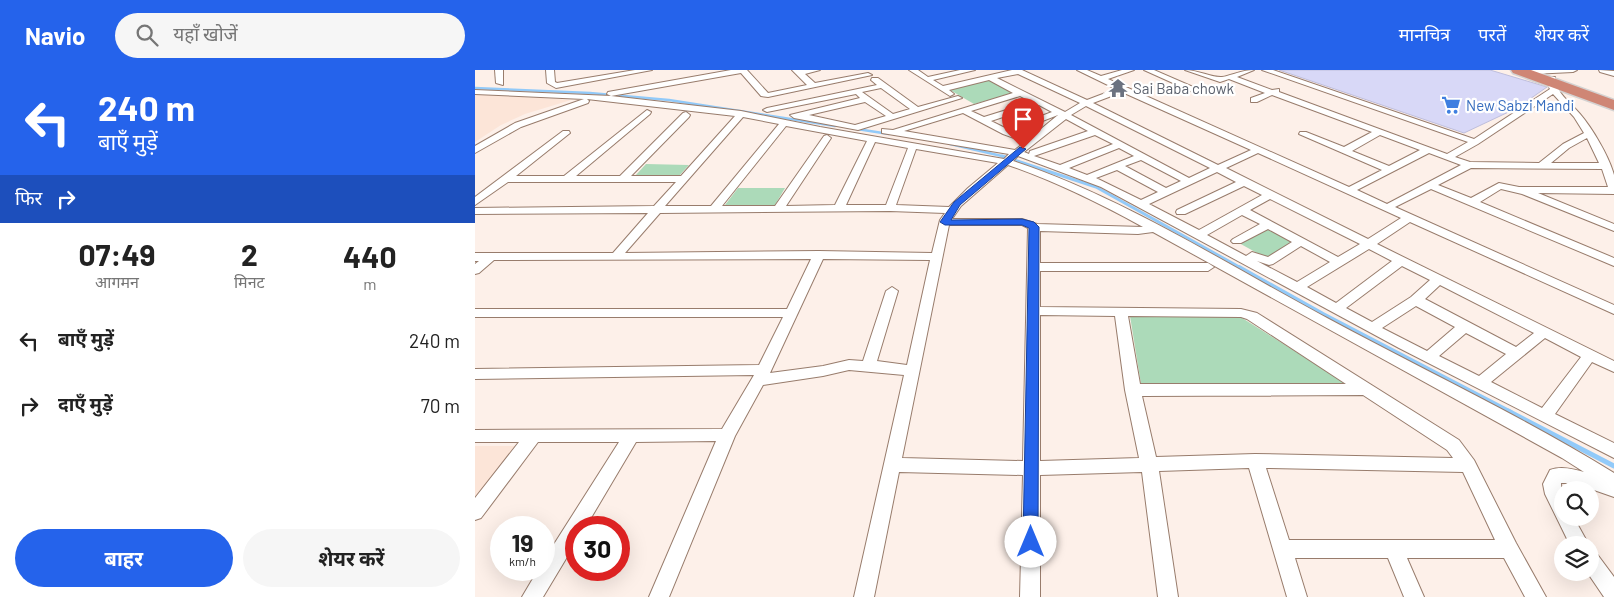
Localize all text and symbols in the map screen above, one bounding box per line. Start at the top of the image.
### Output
search box [115,13,465,58]
text: Navio [25,21,85,50]
icon: search [133,21,161,49]
text: यहाँ खोजें [173,22,238,45]
text: मानचित्र [1399,23,1450,45]
text: परतें [1478,23,1506,45]
text: शेयर करें [1534,23,1589,45]
temple icon: Sai Baba chowk [1107,77,1129,99]
place label: Sai Baba chowk [1133,79,1235,97]
text: 240 m [98,86,195,128]
icon: left [15,90,80,155]
supermarket icon: New Sabzi Mandi [1440,94,1462,116]
place label: New Sabzi Mandi [1466,96,1574,114]
pin [1002,98,1044,149]
icon: arrive [1009,105,1037,133]
text: बाएँ मुड़ें [98,128,158,154]
icon: right [52,185,80,213]
text: फिर [15,186,42,209]
text: 07:49 [78,236,155,272]
text: 2 [241,236,258,272]
text: 440 [343,238,397,274]
text: आगमन [95,272,139,291]
text: मिनट [234,272,265,291]
text: m [363,274,376,293]
icon: left [15,327,43,355]
text: बाएँ मुड़ें [58,327,114,350]
text: 240 m [409,329,460,352]
icon: right [15,392,43,420]
text: दाएँ मुड़ें [58,392,113,415]
text: 70 m [421,394,460,417]
map controls [1554,481,1599,581]
button: search [1554,481,1599,526]
position arrow [1004,515,1056,567]
speed limit sign: 30 [565,516,630,581]
text: 19 [511,527,534,557]
button: बाहर [15,529,233,587]
button: शेयर करें [243,529,460,587]
button: layers [1554,536,1599,581]
text: km/h [509,554,536,568]

